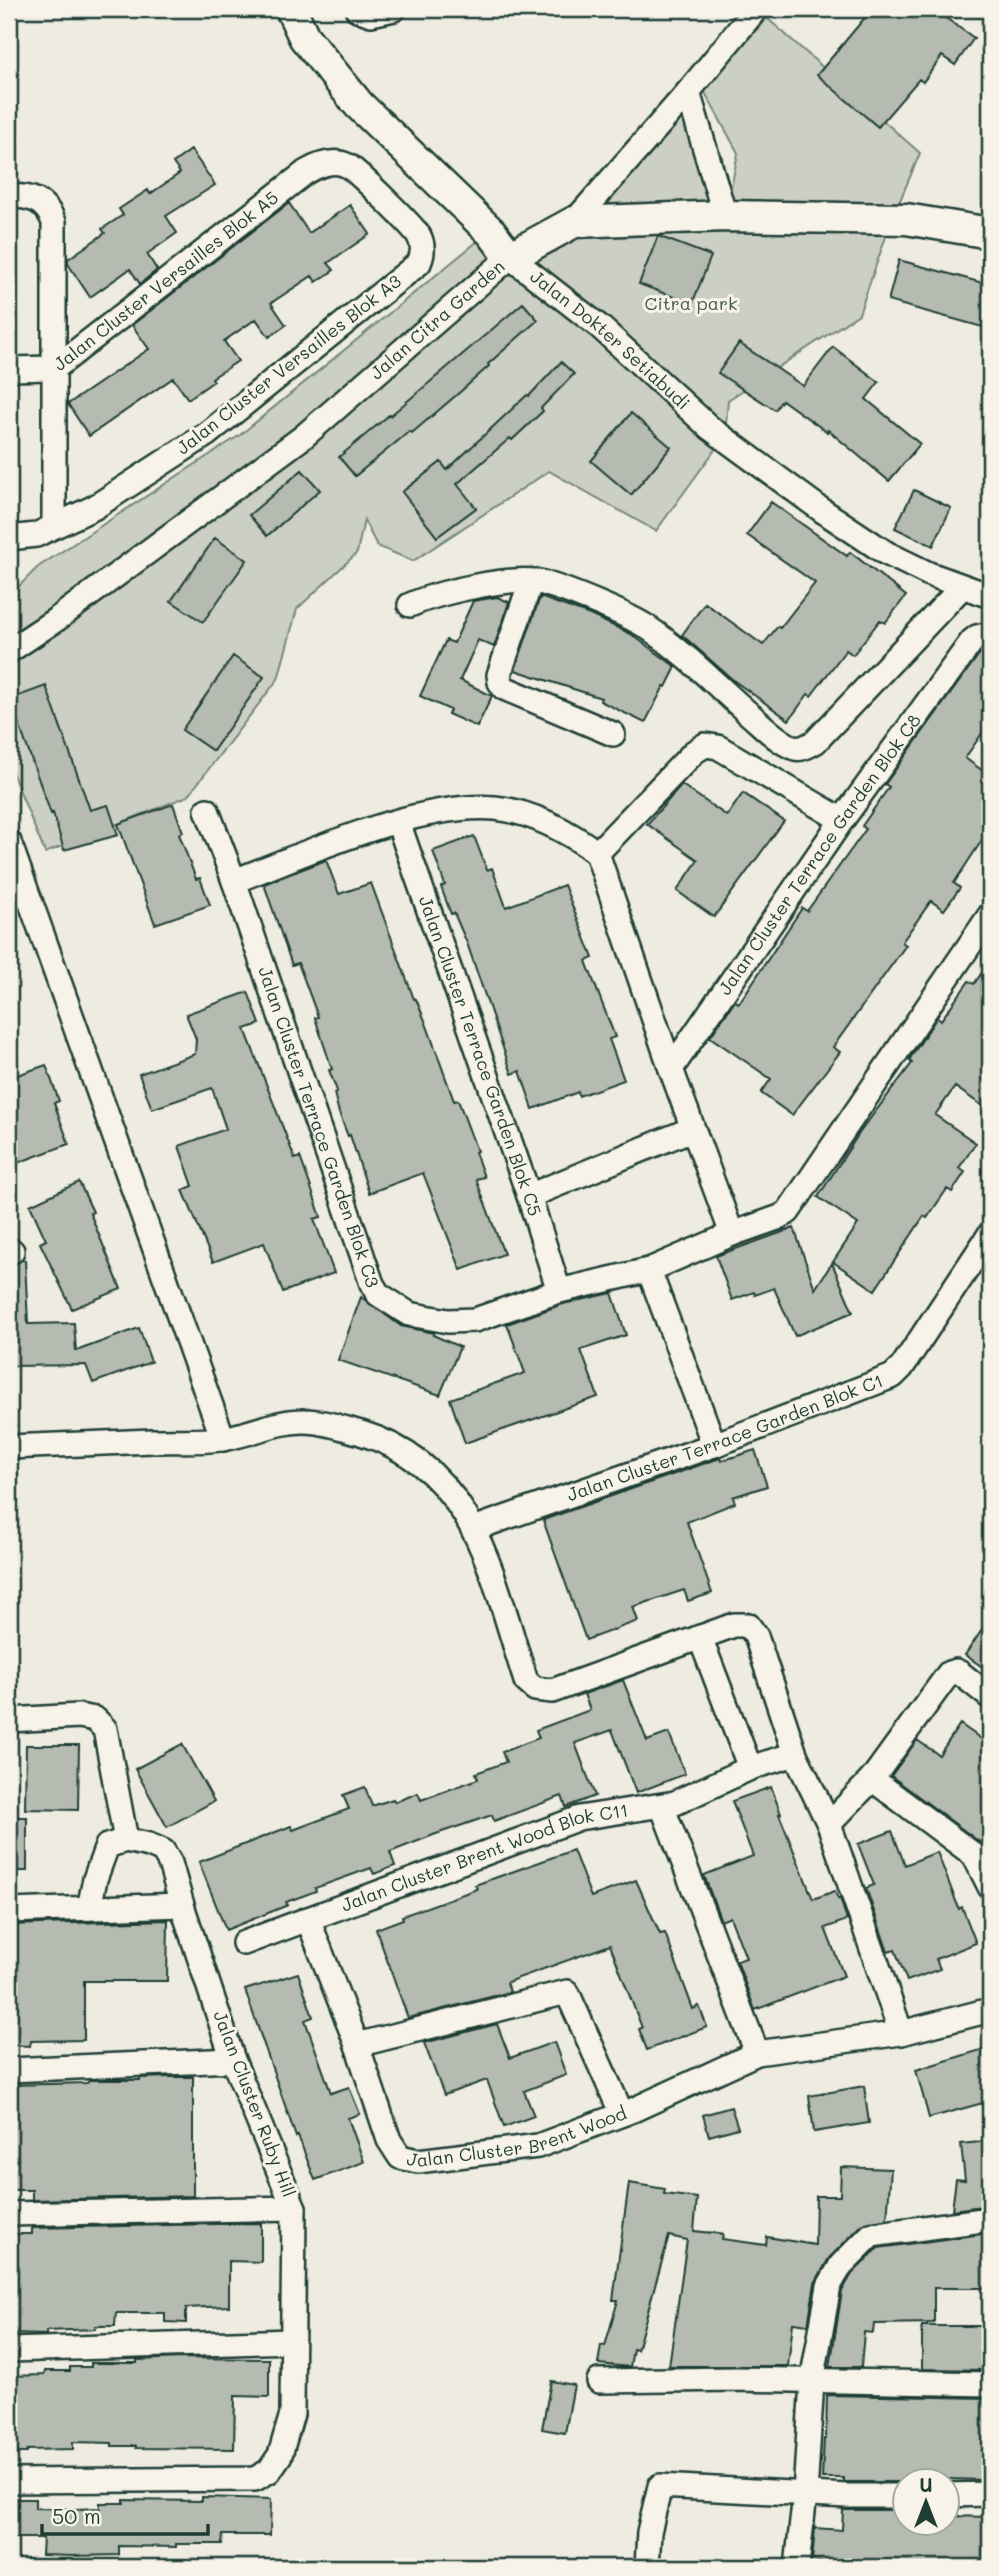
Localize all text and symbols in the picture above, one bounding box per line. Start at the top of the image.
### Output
street label: Jalan Cluster Versailles Blok A5 [48,185,283,376]
street label: Jalan Citra Garden [364,254,509,384]
street label: Jalan Dokter Setiabudi [526,264,695,415]
street label: Jalan Cluster Versailles Blok A3 [171,269,406,460]
park label: Citra park [644,291,738,315]
street label: Jalan Cluster Terrace Garden Blok C8 [712,709,926,999]
street label: Jalan Cluster Terrace Garden Blok C5 [414,892,548,1219]
street label: Jalan Cluster Terrace Garden Blok C3 [253,963,385,1290]
street label: Jalan Cluster Terrace Garden Blok C1 [564,1368,886,1506]
street label: Jalan Cluster Brent Wood Blok C11 [338,1797,630,1917]
street label: Jalan Cluster Ruby Hill [208,2007,302,2200]
street label: Jalan Cluster Brent Wood [405,2101,630,2172]
north arrow [890,2468,960,2538]
text: U [919,2472,933,2497]
scale bar [42,2492,208,2536]
text: 50 m [52,2502,101,2529]

